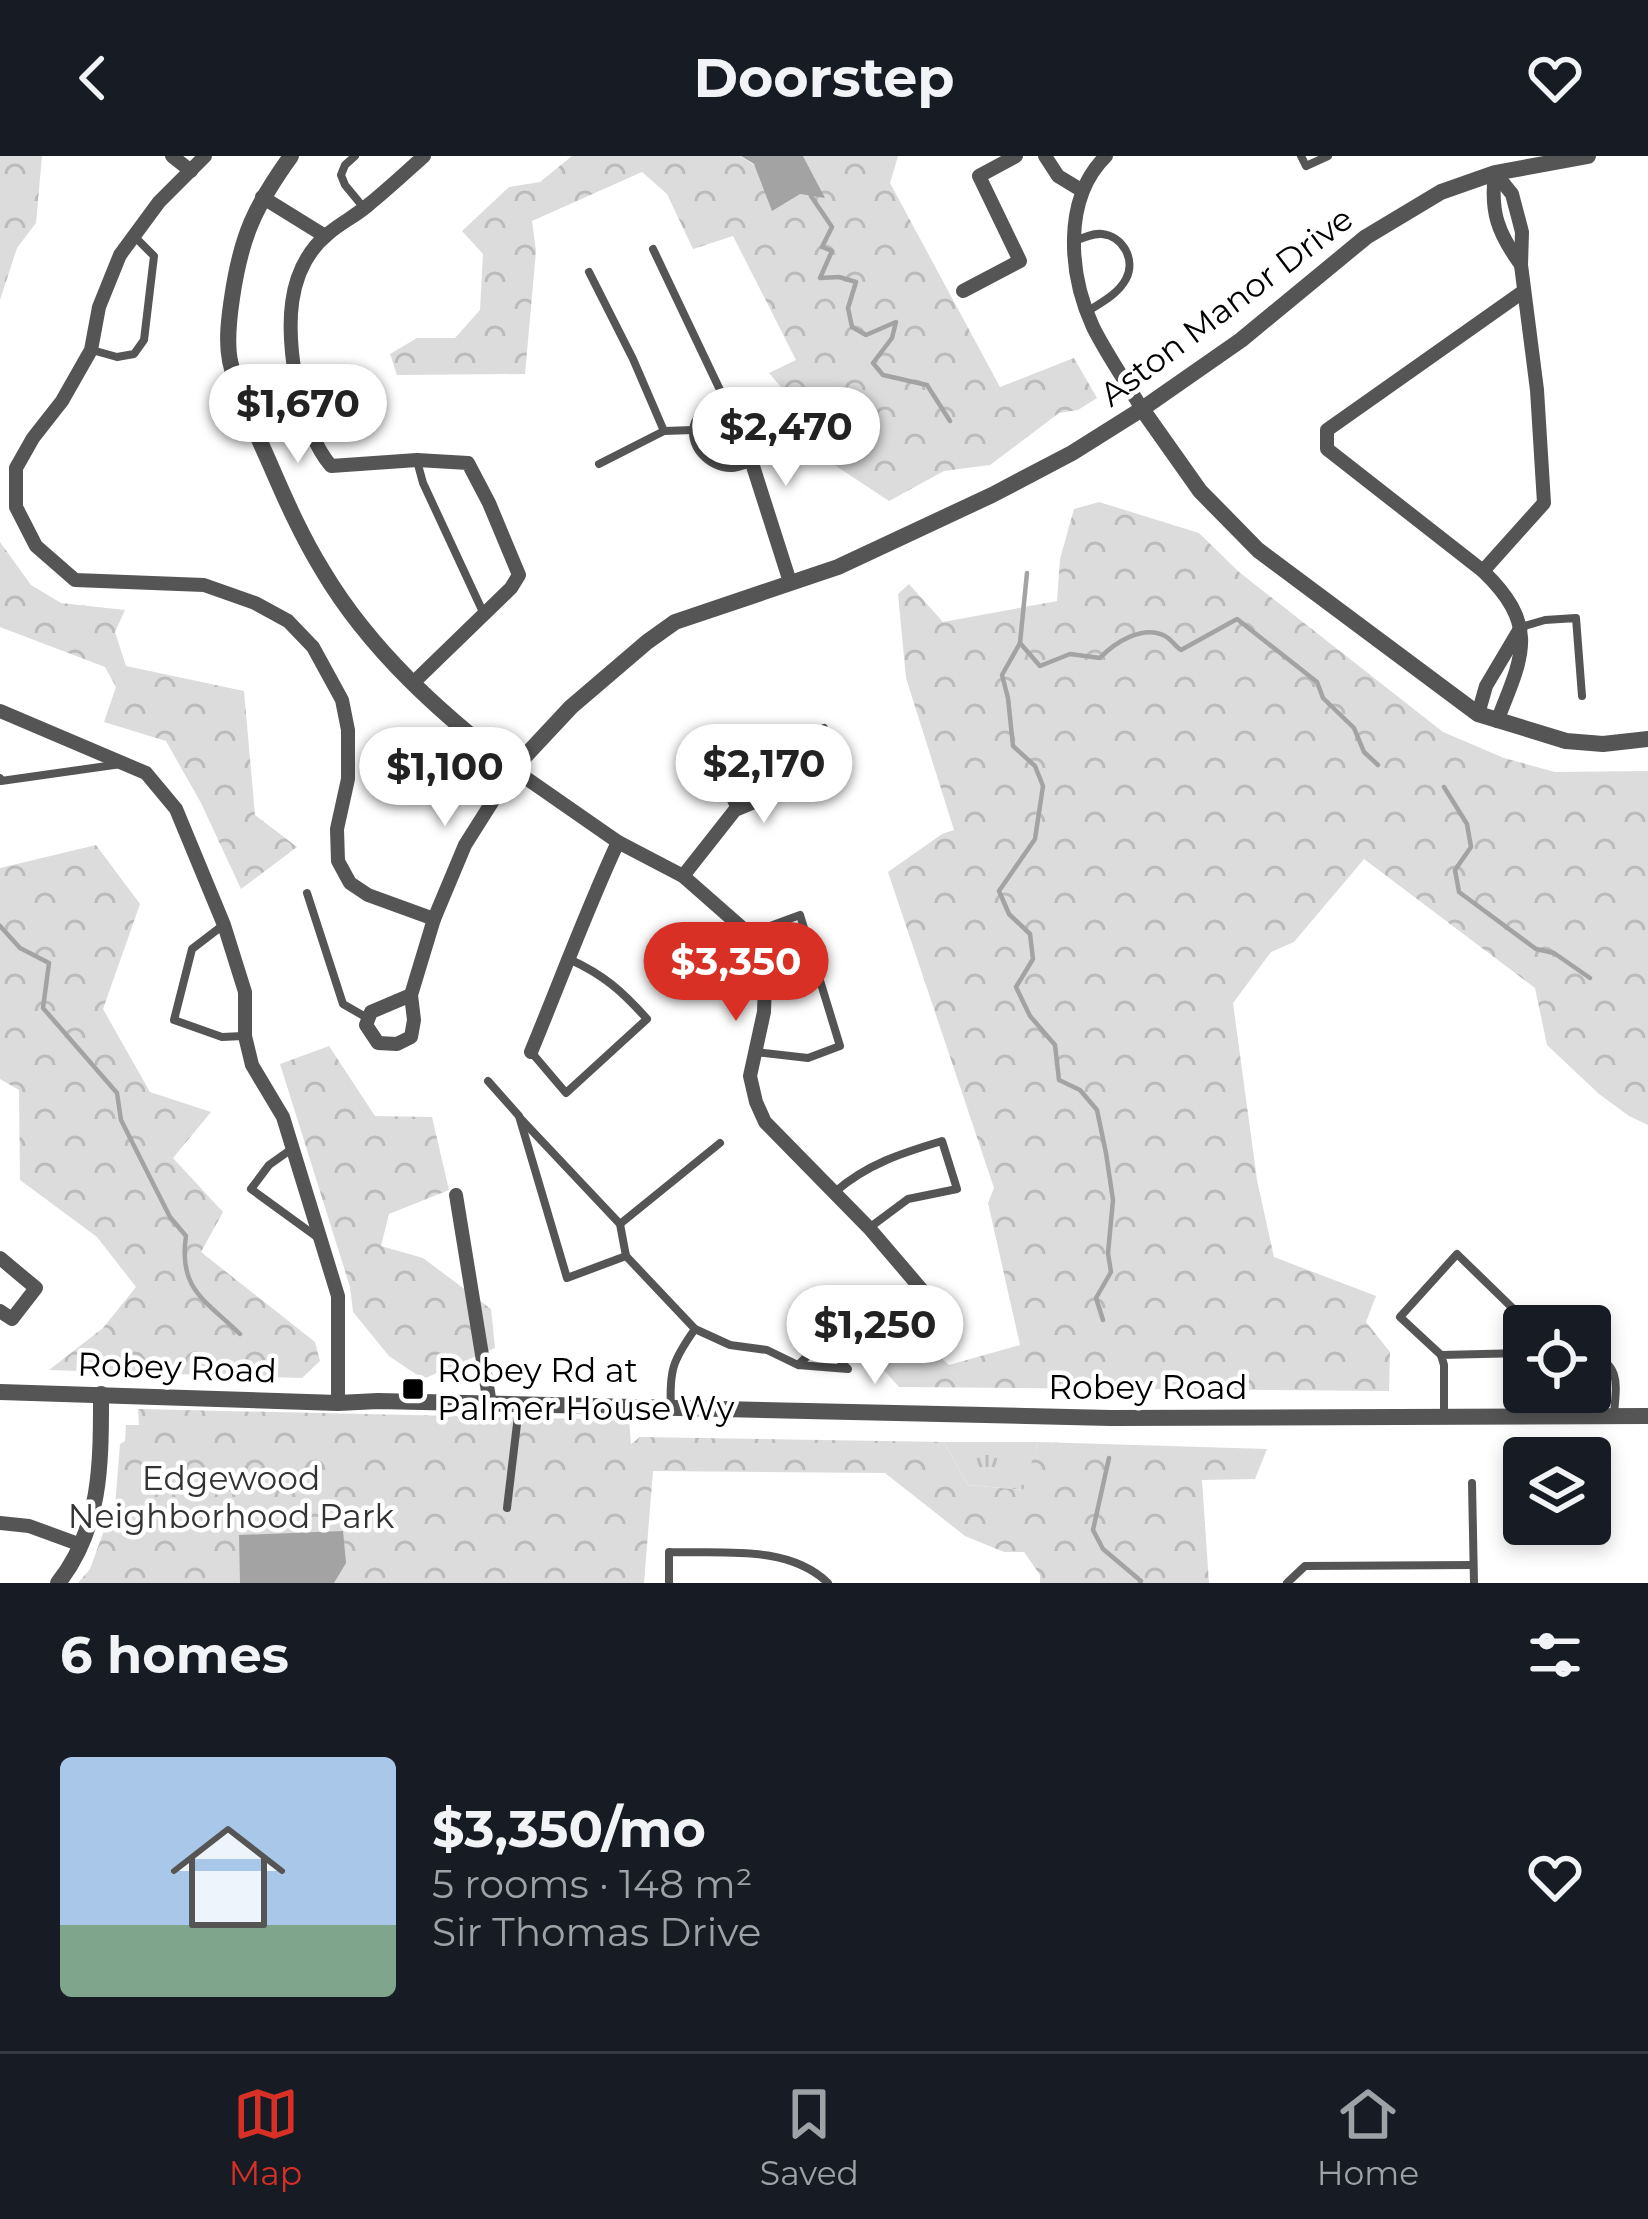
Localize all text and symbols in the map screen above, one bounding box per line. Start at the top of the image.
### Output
icon: back [60,45,126,111]
text: Doorstep [693,45,955,111]
icon: heart [1522,45,1588,111]
street label: Aston Manor Drive [1092,198,1360,414]
pin: $1,670 [200,364,396,466]
text: $1,670 [236,379,360,427]
pin: $2,470 [688,387,884,489]
text: $2,470 [719,402,853,450]
pin: $2,170 [666,724,862,826]
pin: $1,100 [347,727,543,829]
text: $2,170 [702,739,826,787]
text: $1,100 [386,742,504,790]
pin: $3,350 [638,922,834,1024]
text: $3,350 [671,937,801,985]
pin: $1,250 [777,1285,973,1387]
text: $1,250 [813,1300,937,1348]
map controls [1503,1305,1611,1545]
button: locate [1503,1305,1611,1413]
street label: Robey Road [77,1344,277,1390]
place label: Robey Rd at Palmer House Wy [437,1350,734,1428]
street label: Robey Road [1048,1367,1248,1407]
marker: Robey Rd at Palmer House Wy [400,1376,426,1402]
button: layers [1503,1437,1611,1545]
park label: Edgewood Neighborhood Park [68,1458,395,1536]
icon: filters [1522,1622,1588,1688]
text: 6 homes [60,1624,289,1686]
text: $3,350/mo [432,1798,706,1860]
icon: home [156,1805,300,1949]
icon: heart [1522,1844,1588,1910]
text: 5 rooms · 148 m² [432,1860,753,1908]
text: Sir Thomas Drive [432,1908,761,1956]
tab: Map [229,2081,302,2193]
tab: Saved [760,2081,859,2193]
tab: Home [1317,2081,1419,2193]

